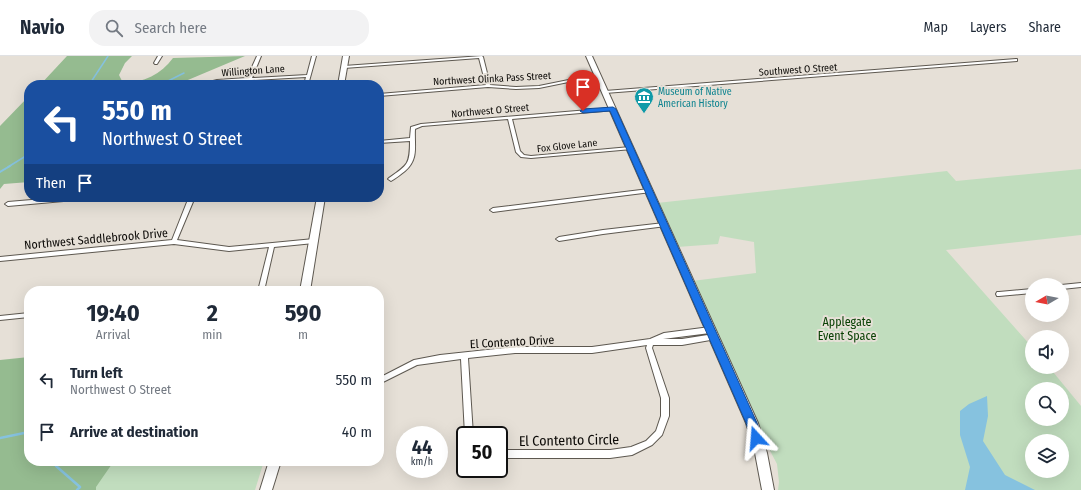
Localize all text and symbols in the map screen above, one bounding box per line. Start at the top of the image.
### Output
search box [89,10,369,46]
text: Navio [20,16,65,39]
icon: search [103,17,125,39]
text: Search here [135,19,207,37]
text: Map [924,19,948,36]
text: Layers [970,19,1006,36]
text: Share [1028,19,1061,36]
street label: Southwest O Street [758,61,838,79]
street label: Willington Lane [221,63,285,79]
street label: Northwest Olinka Pass Street [433,70,552,88]
pin [566,70,600,111]
icon: arrive [572,76,594,98]
museum icon: Museum of Native American History [633,86,655,114]
place label: Museum of Native American History [658,86,732,110]
text: 550 m [102,94,172,127]
icon: left [36,96,88,148]
street label: Northwest O Street [451,102,530,120]
text: Northwest O Street [102,128,242,150]
street label: Fox Glove Lane [536,137,598,155]
icon: arrive [74,172,96,194]
text: Then [36,174,66,192]
street label: Northwest Saddlebrook Drive [24,226,168,252]
north arrow [1025,278,1069,322]
map controls [1025,278,1069,478]
text: 19:40 [86,299,140,327]
text: 2 [207,299,218,327]
text: 590 [285,299,322,327]
park label: Applegate Event Space [818,315,876,343]
text: Arrival [96,327,130,342]
text: min [202,327,222,342]
text: m [298,327,308,342]
button: sound [1025,330,1069,374]
street label: El Contento Drive [470,333,555,351]
text: Turn left [70,364,123,382]
icon: left [36,369,58,391]
text: 550 m [335,371,372,389]
text: Northwest O Street [70,382,171,397]
button: search [1025,382,1069,426]
position arrow [735,417,777,459]
icon: arrive [36,421,58,443]
text: Arrive at destination [70,423,198,441]
text: 40 m [342,423,372,441]
speed limit sign: 50 [456,426,508,478]
street label: El Contento Circle [519,431,619,450]
button: layers [1025,434,1069,478]
text: 44 [412,435,432,459]
text: km/h [411,456,433,468]

